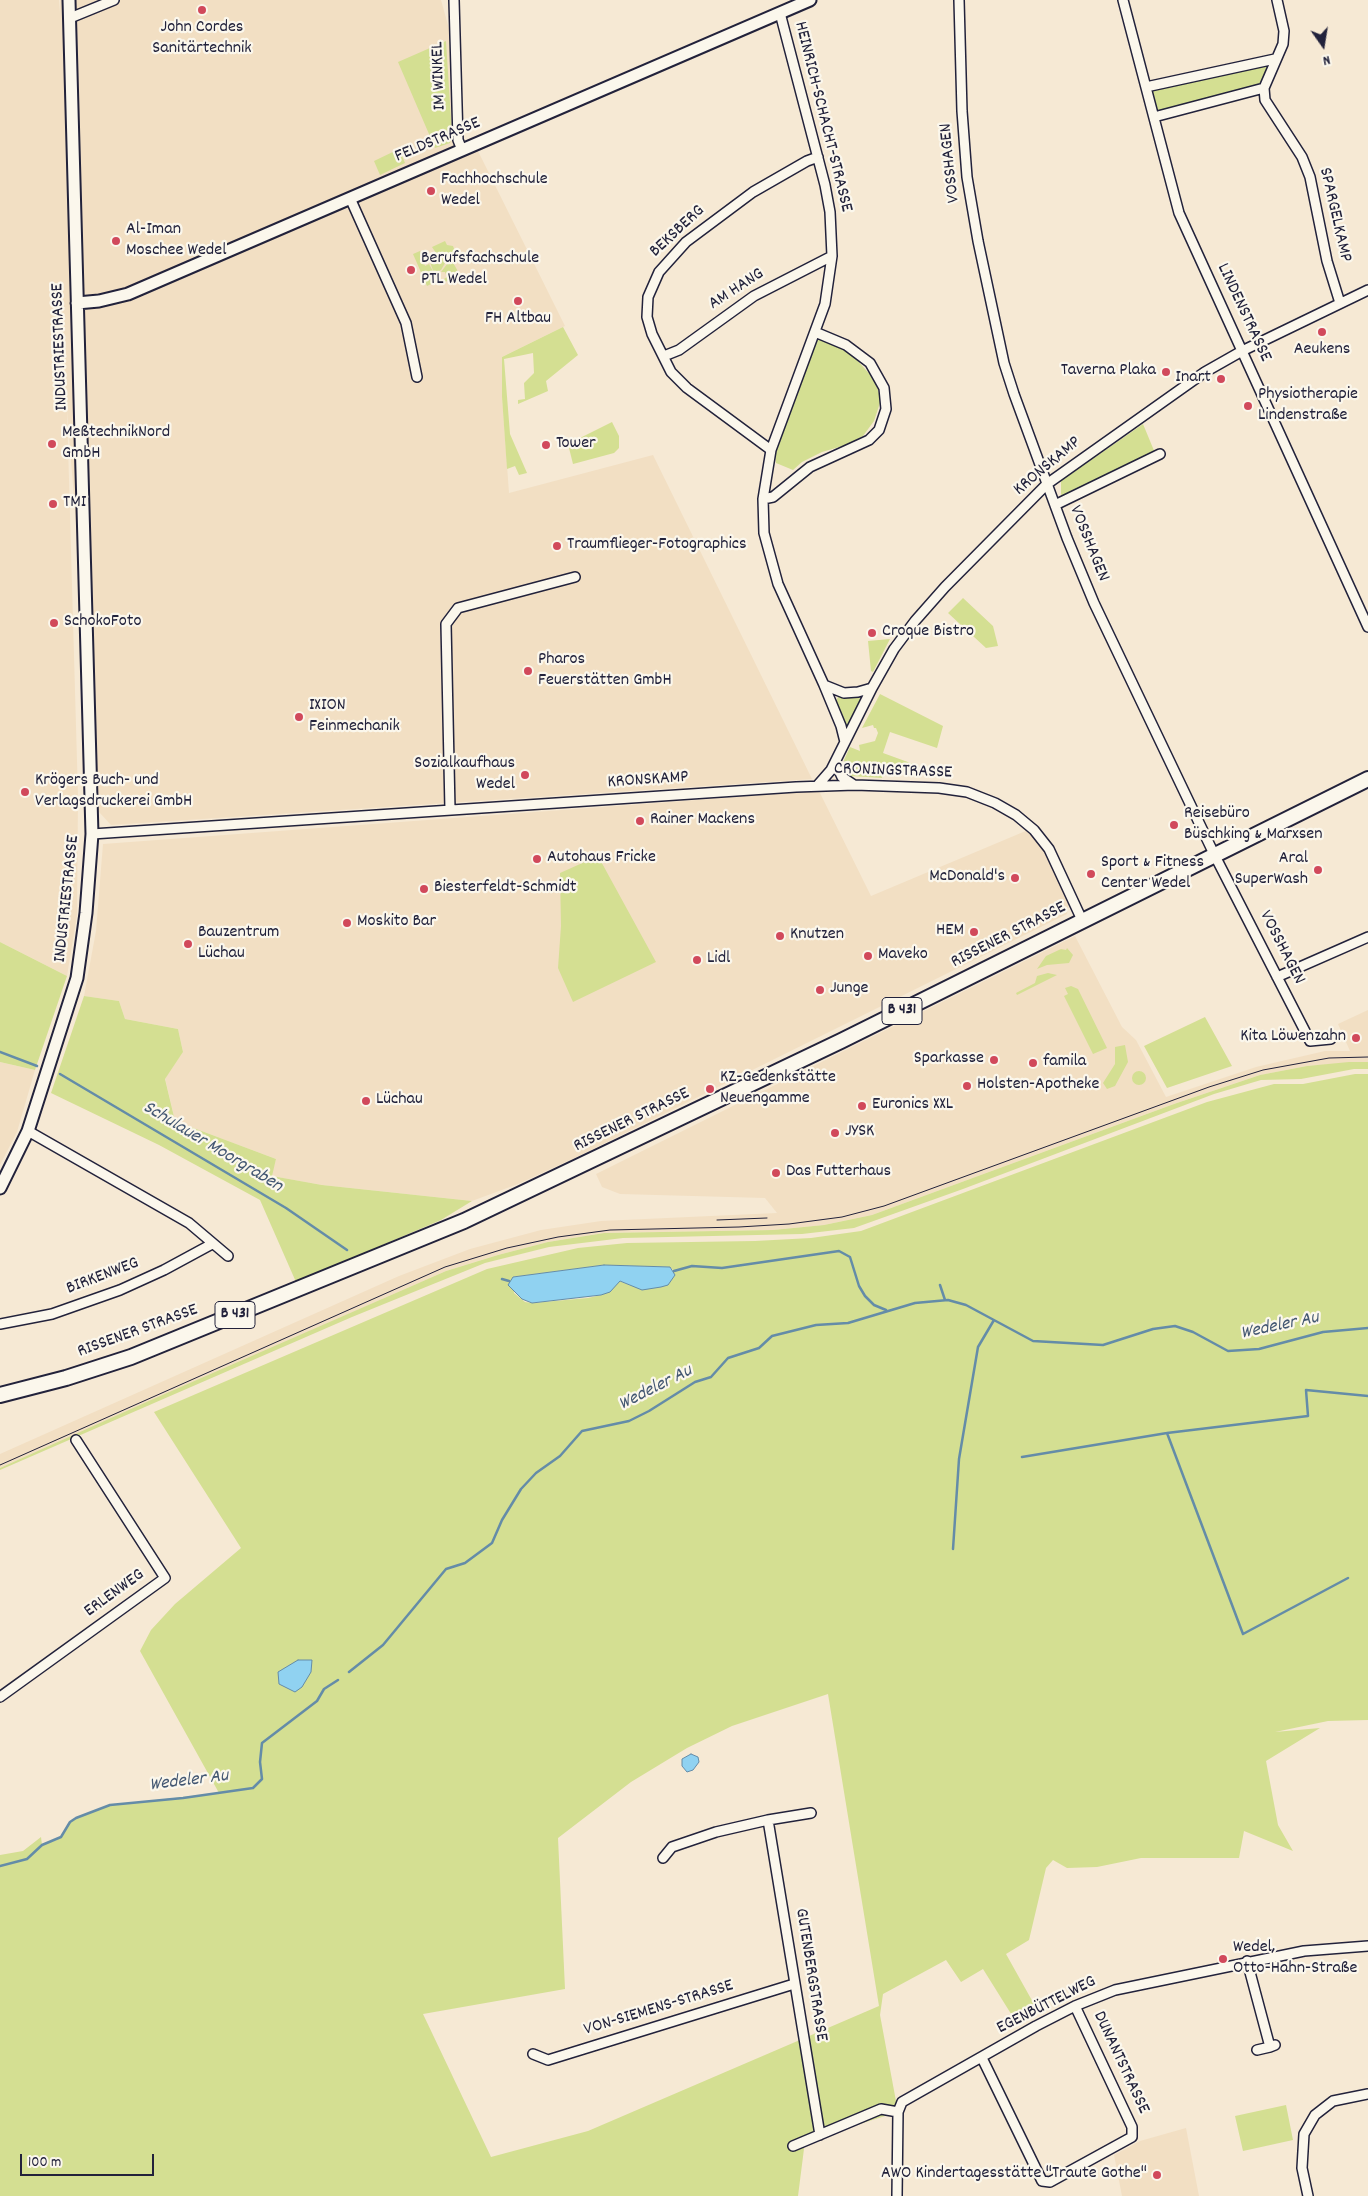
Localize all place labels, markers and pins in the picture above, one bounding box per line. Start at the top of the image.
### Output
marker: John Cordes Sanitärtechnik [196,4,208,16]
place label: John Cordes Sanitärtechnik [152,18,252,60]
place label: Fachhochschule Wedel [441,170,548,212]
marker: Fachhochschule Wedel [425,185,437,197]
place label: Al-Iman Moschee Wedel [126,220,226,262]
marker: Al-Iman Moschee Wedel [110,235,122,247]
place label: Berufsfachschule PTL Wedel [421,249,539,292]
marker: Berufsfachschule PTL Wedel [405,264,417,276]
marker: FH Altbau [512,295,524,307]
place label: FH Altbau [485,309,551,331]
marker: Aeukens [1316,326,1328,338]
place label: Aeukens [1294,340,1350,362]
place label: Taverna Plaka [1061,361,1156,383]
marker: Taverna Plaka [1160,366,1172,378]
place label: Inart [1175,368,1211,390]
marker: Inart [1215,373,1227,385]
place label: Physiotherapie Lindenstraße [1258,385,1358,428]
marker: Physiotherapie Lindenstraße [1242,400,1254,412]
place label: MeßtechnikNord GmbH [62,423,170,466]
place label: Tower [556,434,596,456]
marker: MeßtechnikNord GmbH [46,438,58,450]
marker: Tower [540,439,552,451]
place label: TMI [63,493,86,515]
marker: TMI [47,498,59,510]
place label: Traumflieger-Fotographics [567,535,747,557]
marker: Traumflieger-Fotographics [551,540,563,552]
place label: SchokoFoto [64,612,142,634]
marker: SchokoFoto [48,617,60,629]
place label: Croque Bistro [882,622,974,644]
marker: Croque Bistro [866,627,878,639]
place label: Pharos Feuerstätten GmbH [538,650,672,692]
marker: Pharos Feuerstätten GmbH [522,665,534,677]
place label: IXION Feinmechanik [309,696,400,739]
marker: IXION Feinmechanik [293,711,305,723]
place label: Sozialkaufhaus Wedel [414,754,515,796]
marker: Sozialkaufhaus Wedel [519,769,531,781]
place label: Krögers Buch- und Verlagsdruckerei GmbH [35,771,192,814]
marker: Krögers Buch- und Verlagsdruckerei GmbH [19,786,31,798]
place label: Reisebüro Büschking & Marxsen [1184,804,1323,846]
place label: Rainer Mackens [650,810,755,832]
marker: Rainer Mackens [634,815,646,827]
marker: Reisebüro Büschking & Marxsen [1168,819,1180,831]
place label: Autohaus Fricke [547,848,656,870]
place label: Aral SuperWash [1235,849,1308,892]
marker: Autohaus Fricke [531,853,543,865]
place label: Sport & Fitness Center Wedel [1101,853,1204,896]
marker: Aral SuperWash [1312,864,1324,876]
place label: McDonald's [929,867,1005,889]
marker: Sport & Fitness Center Wedel [1085,868,1097,880]
marker: McDonald's [1009,872,1021,884]
place label: Biesterfeldt-Schmidt [434,878,577,900]
marker: Biesterfeldt-Schmidt [418,883,430,895]
place label: Moskito Bar [357,912,436,934]
marker: Moskito Bar [341,917,353,929]
place label: HEM [936,921,964,943]
place label: Bauzentrum Lüchau [198,923,279,966]
place label: Knutzen [790,925,844,947]
marker: HEM [968,926,980,938]
marker: Knutzen [774,930,786,942]
marker: Bauzentrum Lüchau [182,938,194,950]
place label: Maveko [878,945,928,967]
place label: Lidl [707,949,730,971]
marker: Maveko [862,950,874,962]
marker: Lidl [691,954,703,966]
place label: Junge [830,979,868,1001]
marker: Junge [814,984,826,996]
place label: Kita Löwenzahn [1240,1027,1346,1049]
marker: Kita Löwenzahn [1350,1032,1362,1044]
place label: Sparkasse [914,1049,984,1071]
place label: famila [1043,1052,1086,1074]
marker: Sparkasse [988,1054,1000,1066]
marker: famila [1027,1057,1039,1069]
place label: KZ-Gedenkstätte Neuengamme [720,1068,836,1110]
place label: Holsten-Apotheke [977,1075,1099,1097]
marker: Holsten-Apotheke [961,1080,973,1092]
marker: KZ-Gedenkstätte Neuengamme [704,1083,716,1095]
place label: Lüchau [376,1090,423,1112]
marker: Lüchau [360,1095,372,1107]
place label: Euronics XXL [872,1095,953,1117]
marker: Euronics XXL [856,1100,868,1112]
place label: JYSK [845,1122,874,1144]
marker: JYSK [829,1127,841,1139]
place label: Das Futterhaus [786,1162,891,1184]
marker: Das Futterhaus [770,1167,782,1179]
place label: Wedel, Otto-Hahn-Straße [1233,1938,1357,1980]
marker: Wedel, Otto-Hahn-Straße [1217,1953,1229,1965]
place label: AWO Kindertagesstätte "Traute Gothe" [881,2164,1147,2186]
marker: AWO Kindertagesstätte "Traute Gothe" [1151,2169,1163,2181]

